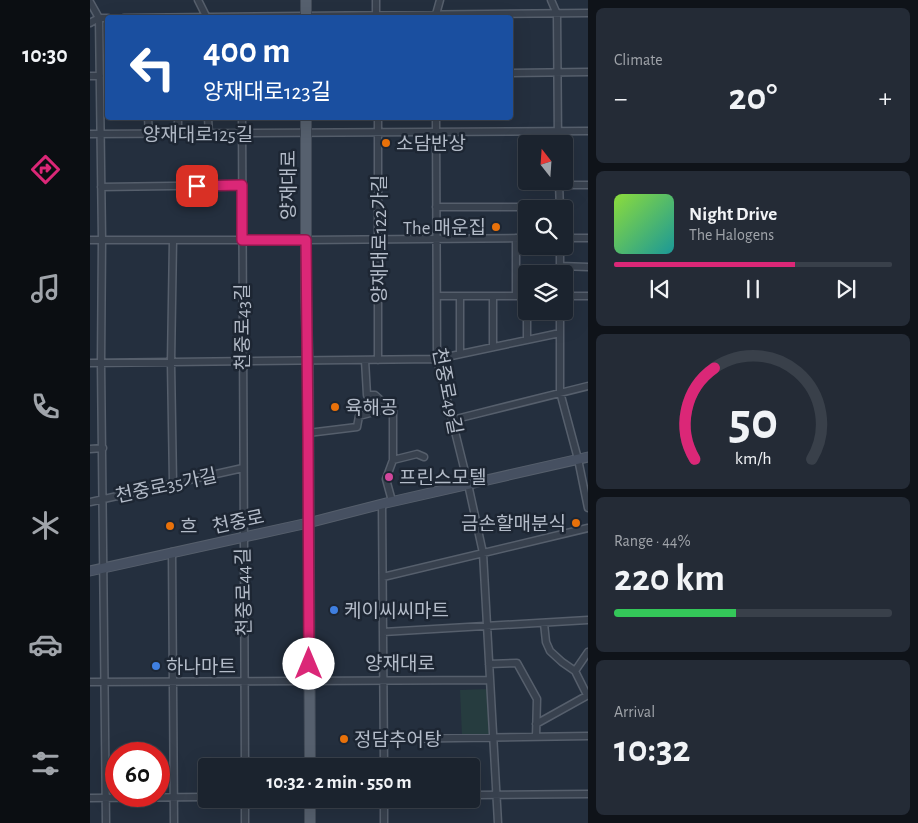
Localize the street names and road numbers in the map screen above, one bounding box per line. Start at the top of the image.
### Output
street label: 양재대로125길 [143,125,253,145]
street label: 양재대로 [279,150,299,220]
street label: 양재대로122가길 [370,175,390,303]
street label: 천중로43길 [233,284,253,370]
street label: 천중로49길 [429,346,465,436]
street label: 천중로35가길 [114,465,219,506]
street label: 천중로 [210,507,266,537]
street label: 천중로44길 [233,548,255,636]
street label: 양재대로 [365,654,435,674]

